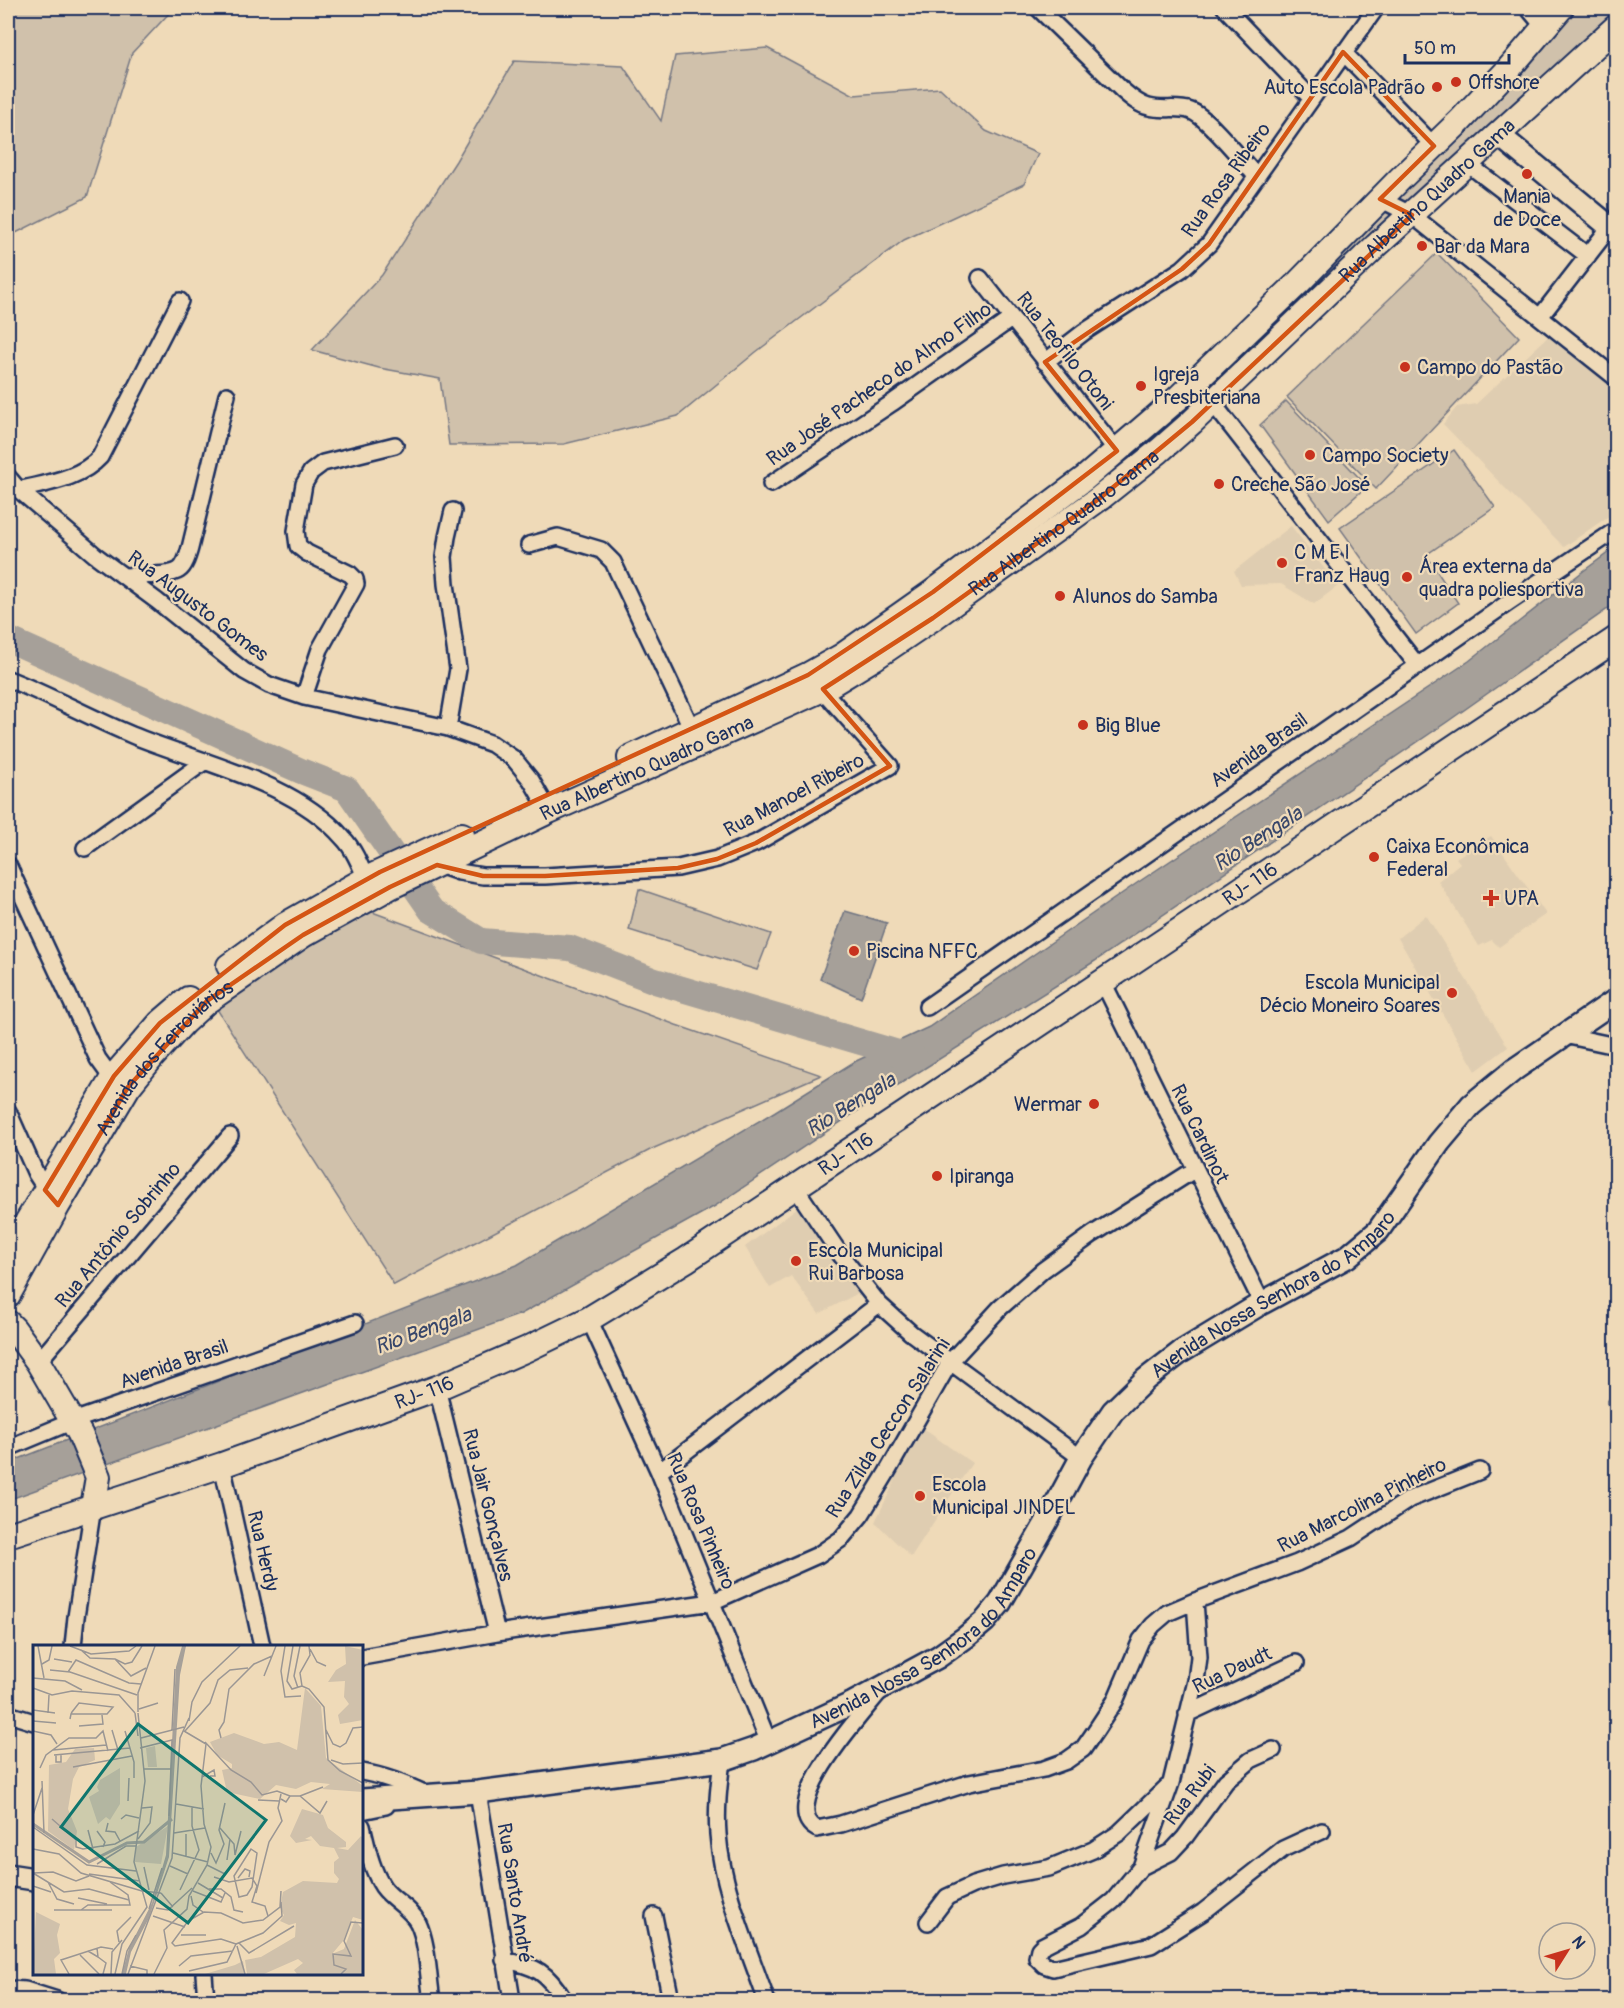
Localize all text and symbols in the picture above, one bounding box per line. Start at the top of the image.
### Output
scale bar [1405,27,1508,65]
text: 50 m [1414,37,1456,60]
place label: Offshore [1468,70,1540,95]
place label: Auto Escola Padrão [1263,75,1425,100]
marker: Offshore [1449,75,1463,89]
marker: Auto Escola Padrão [1430,80,1444,94]
street label: Rua Albertino Quadro Gama [1333,113,1520,288]
street label: Rua Rosa Ribeiro [1176,117,1276,242]
marker: Mania de Doce [1520,167,1534,181]
place label: Mania de Doce [1493,184,1561,232]
place label: Bar da Mara [1434,234,1530,259]
marker: Bar da Mara [1415,239,1429,253]
street label: Rua Teofilo Otoni [1011,287,1119,415]
street label: Rua José Pacheco do Almo Filho [762,296,997,471]
place label: Campo do Pastão [1417,355,1563,380]
marker: Campo do Pastão [1398,360,1412,374]
place label: Igreja Presbiteriana [1153,362,1261,410]
marker: Igreja Presbiteriana [1134,379,1148,393]
street label: Rua Albertino Quadro Gama [963,443,1164,601]
place label: Campo Society [1322,443,1449,468]
marker: Campo Society [1303,448,1317,462]
place label: Creche São José [1231,472,1371,497]
marker: Creche São José [1212,477,1226,491]
place label: C M E I Franz Haug [1294,540,1390,588]
street label: Rua Augusto Gomes [123,545,273,667]
place label: Área externa da quadra poliesportiva [1419,554,1583,602]
marker: C M E I Franz Haug [1275,556,1289,570]
marker: Área externa da quadra poliesportiva [1400,570,1414,584]
place label: Alunos do Samba [1072,584,1218,609]
marker: Alunos do Samba [1053,589,1067,603]
street label: Avenida Brasil [1205,707,1313,793]
street label: Rua Albertino Quadro Gama [536,709,757,826]
place label: Big Blue [1095,713,1160,738]
marker: Big Blue [1076,718,1090,732]
street label: Rua Manoel Ribeiro [719,747,869,843]
water label: Rio Bengala [1208,800,1309,878]
place label: Caixa Econômica Federal [1386,834,1529,882]
marker: Caixa Econômica Federal [1367,850,1381,864]
street label: RJ- 116 [1217,856,1282,911]
place label: UPA [1504,886,1539,911]
marker: UPA [1482,889,1500,907]
place label: Piscina NFFC [866,939,978,964]
marker: Piscina NFFC [847,944,861,958]
place label: Escola Municipal Décio Moneiro Soares [1259,970,1440,1018]
street label: Avenida dos Ferroviários [90,974,238,1140]
marker: Escola Municipal Décio Moneiro Soares [1445,986,1459,1000]
water label: Rio Bengala [801,1066,902,1143]
street label: Rua Cardinot [1165,1080,1235,1189]
place label: Wermar [1014,1092,1082,1117]
marker: Wermar [1087,1097,1101,1111]
street label: RJ- 116 [813,1126,878,1181]
street label: Rua Antônio Sobrinho [50,1157,186,1313]
place label: Ipiranga [949,1164,1014,1189]
marker: Ipiranga [930,1169,944,1183]
street label: Avenida Nossa Senhora do Amparo [1145,1206,1401,1383]
place label: Escola Municipal Rui Barbosa [808,1238,943,1286]
marker: Escola Municipal Rui Barbosa [789,1254,803,1268]
water label: Rio Bengala [371,1301,476,1361]
street label: Rua Zilda Ceccon Salarini [820,1333,956,1523]
street label: Avenida Brasil [116,1334,232,1394]
street label: RJ- 116 [391,1370,458,1415]
street label: Rua Jair Gonçalves [457,1426,519,1584]
street label: Rua Rosa Pinheiro [661,1449,741,1593]
street label: Rua Marcolina Pinheiro [1273,1452,1451,1558]
place label: Escola Municipal JINDEL [932,1472,1076,1520]
marker: Escola Municipal JINDEL [913,1489,927,1503]
street label: Rua Herdy [242,1508,285,1594]
street label: Avenida Nossa Senhora do Amparo [805,1542,1042,1734]
street label: Rua Daudt [1188,1640,1276,1699]
inset map [33,1645,363,1975]
street label: Rua Rubi [1159,1760,1221,1830]
street label: Rua Santo André [492,1821,538,1965]
north arrow [1537,1921,1597,1981]
text: N [1567,1932,1590,1953]

